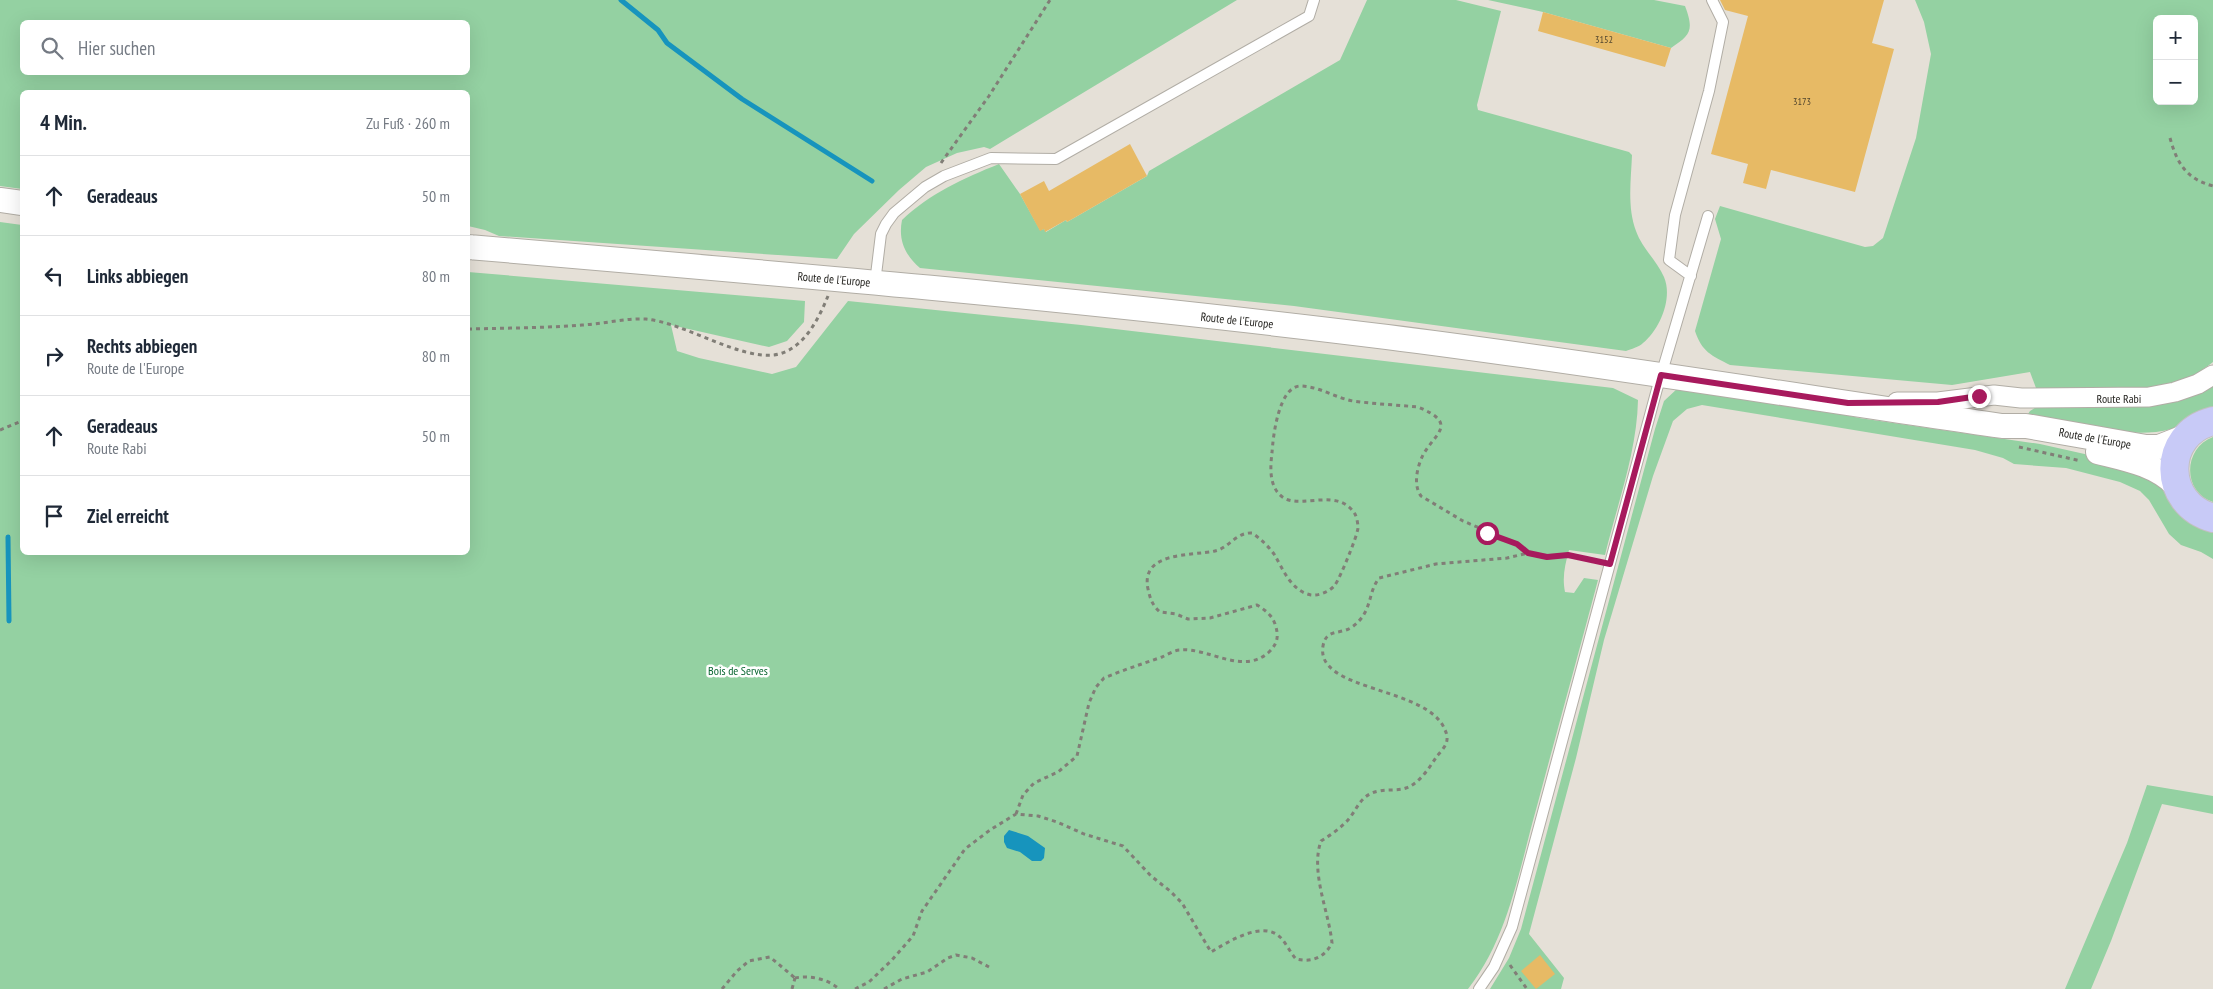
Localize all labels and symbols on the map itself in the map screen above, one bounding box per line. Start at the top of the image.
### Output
house number: 3152 [1595,33,1613,46]
house number: 3173 [1793,95,1811,108]
street label: Route de l'Europe [797,268,871,290]
street label: Route de l'Europe [1200,309,1274,331]
route end [1968,385,1991,408]
street label: Route Rabi [2097,391,2141,406]
street label: Route de l'Europe [2058,424,2132,452]
route start [1476,522,1499,545]
park label: Bois de Serves [708,663,768,678]

